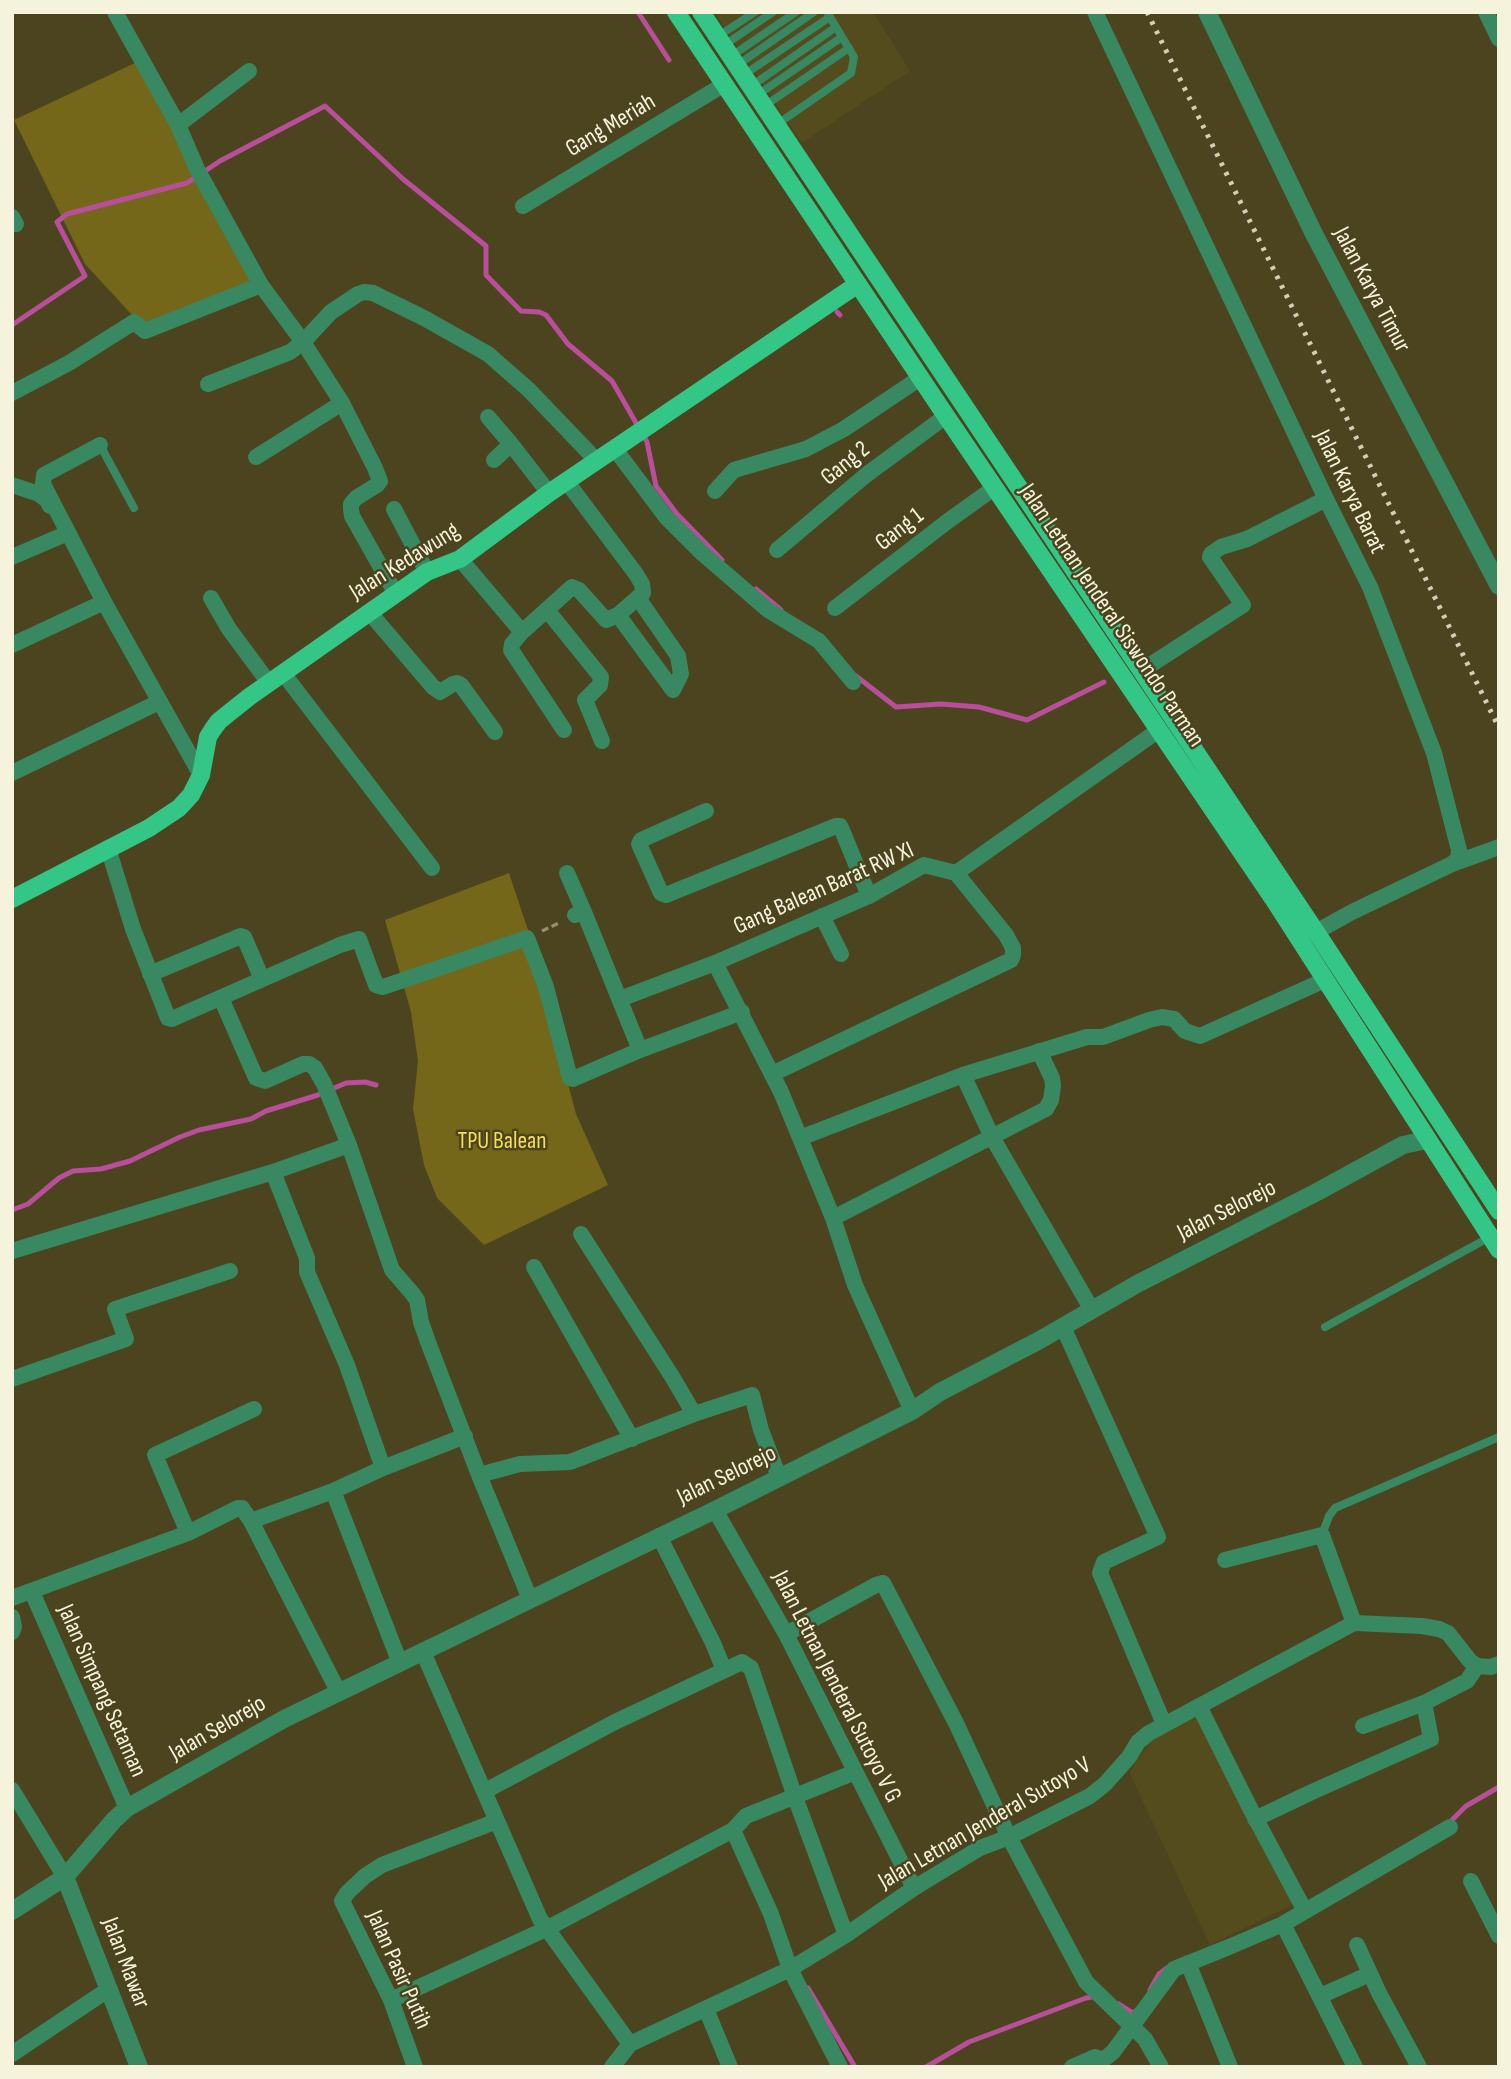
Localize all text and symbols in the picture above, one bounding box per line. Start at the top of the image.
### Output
street label: Gang Meriah [561,88,661,164]
street label: Jalan Karya Timur [1326,223,1416,357]
street label: Jalan Karya Barat [1307,425,1391,559]
street label: Gang 2 [816,436,876,492]
street label: Jalan Letnan Jenderal Siswondo Parman [1012,479,1210,753]
street label: Gang 1 [870,502,930,558]
street label: Jalan Kedawung [345,517,465,607]
street label: Gang Balean Barat RW XI [729,836,919,942]
park label: TPU Balean [457,1128,547,1156]
street label: Jalan Selorejo [1173,1174,1281,1248]
street label: Jalan Selorejo [673,1440,781,1512]
street label: Jalan Letnan Jenderal Sutoyo V G [765,1566,907,1808]
street label: Jalan Simpang Setaman [50,1600,152,1782]
street label: Jalan Selorejo [165,1690,271,1768]
street label: Jalan Letnan Jenderal Sutoyo V [874,1751,1096,1897]
street label: Jalan Pasir Putih [359,1906,437,2034]
street label: Jalan Mawar [95,1914,155,2012]

